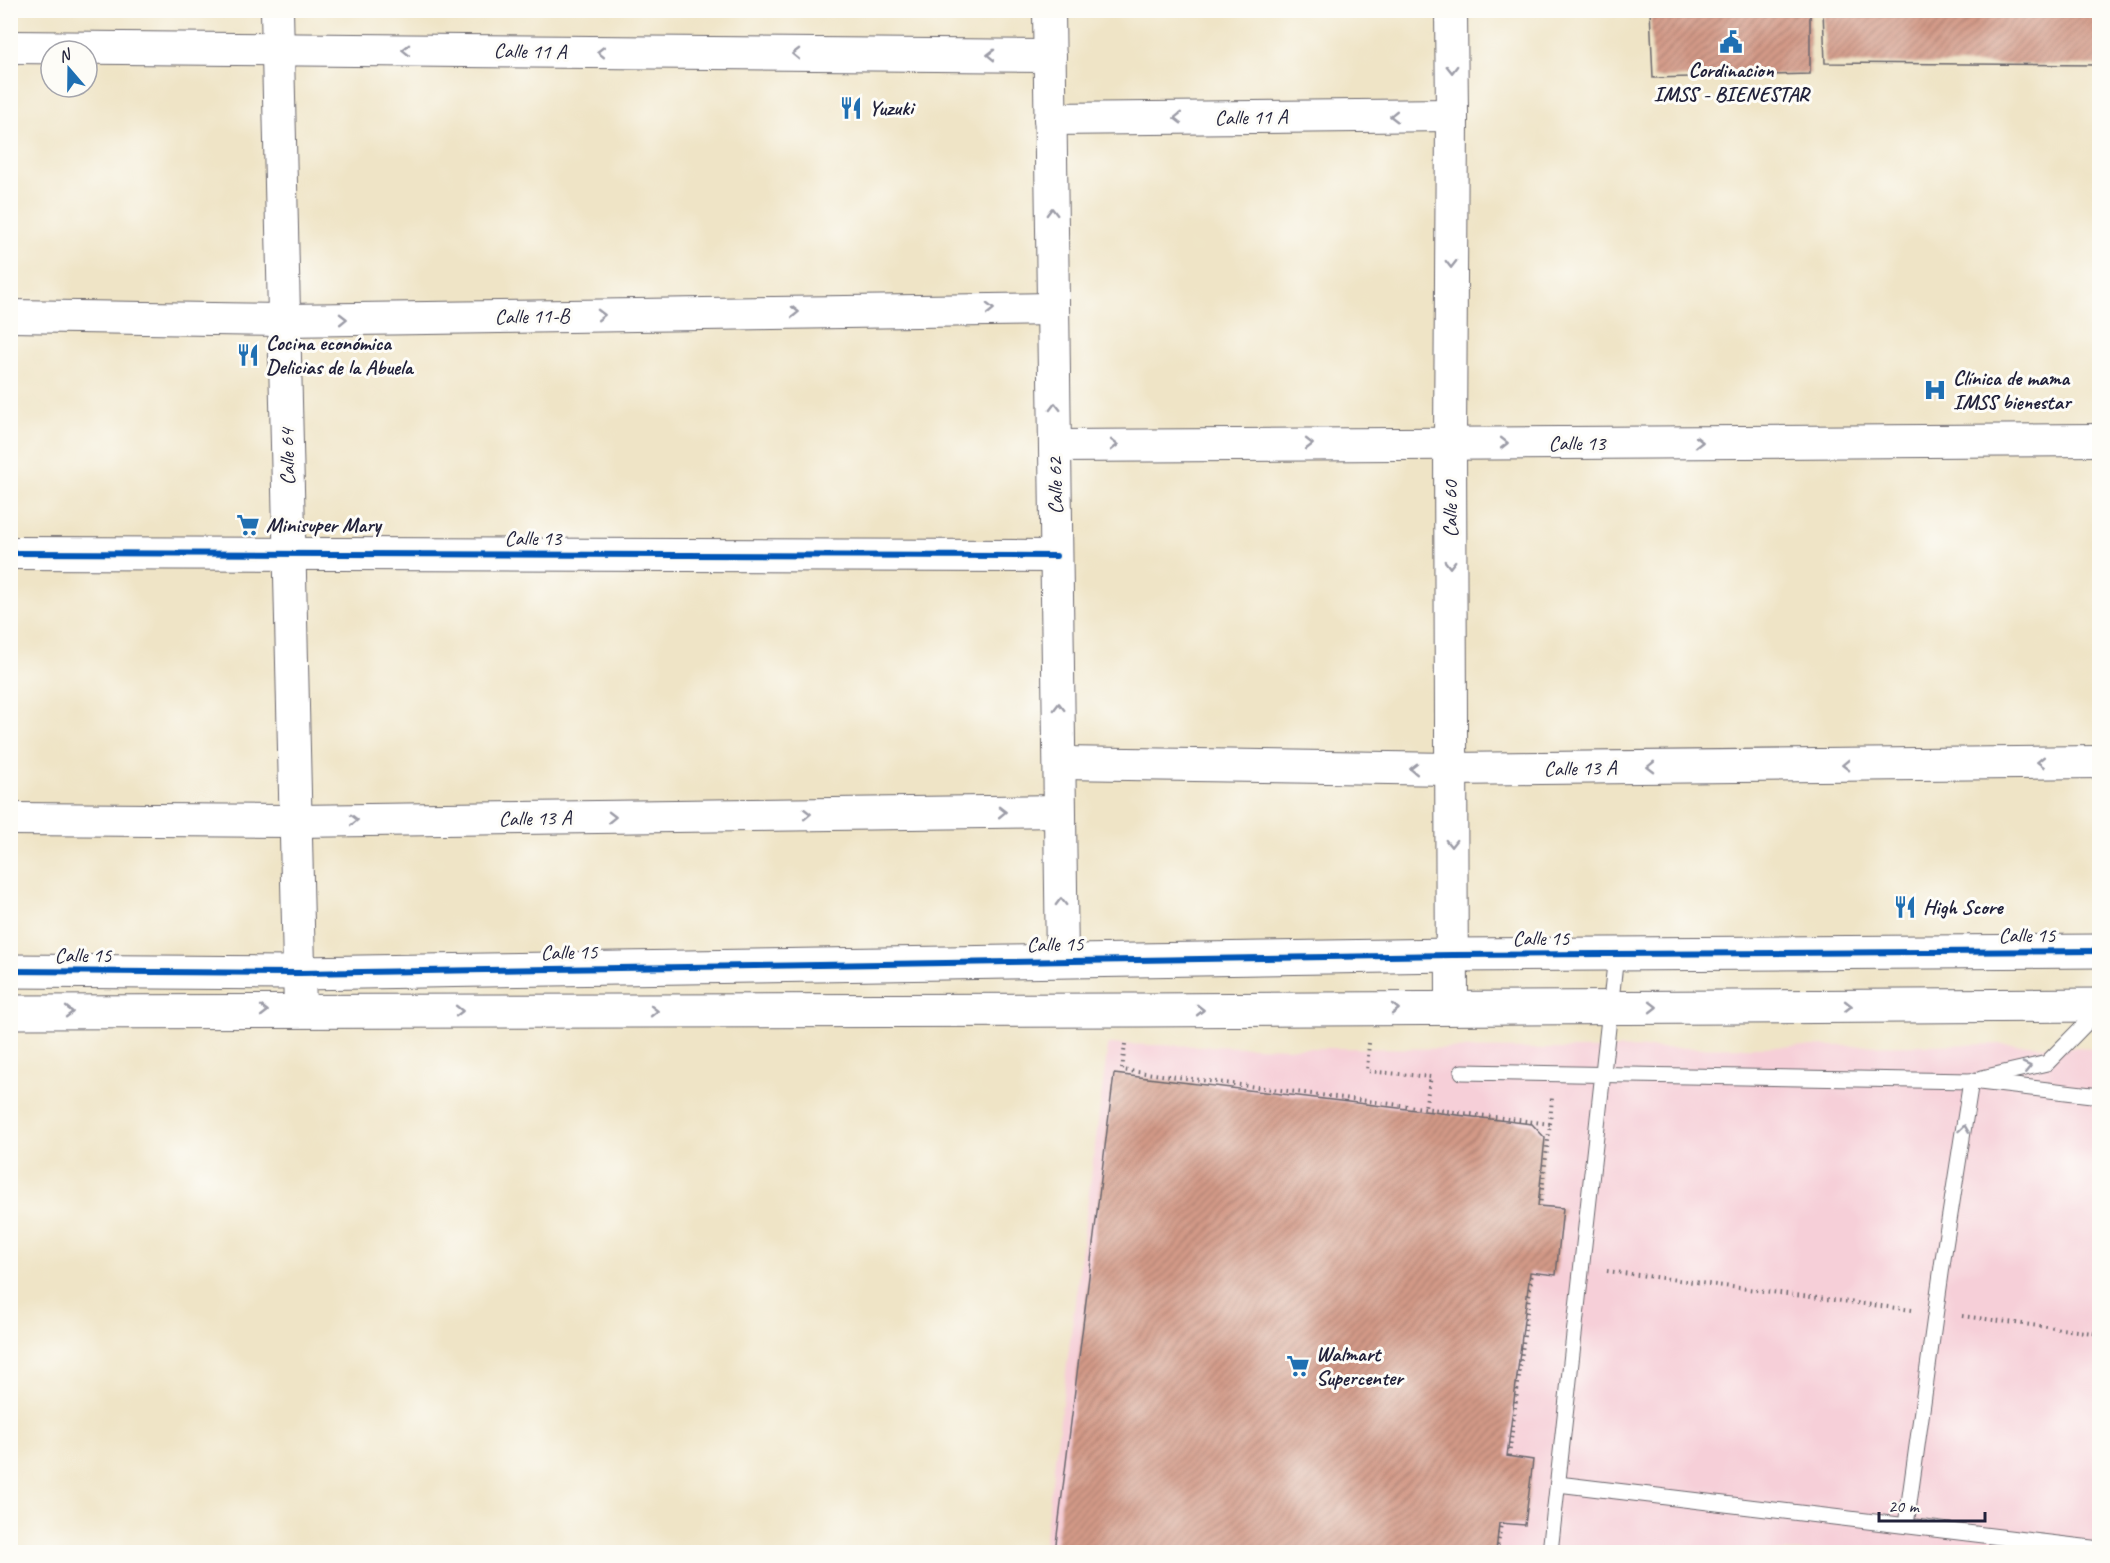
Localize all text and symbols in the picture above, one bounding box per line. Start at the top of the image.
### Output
public building icon: Cordinacion IMSS - BIENESTAR [1718,29,1744,55]
street label: Calle 11 A [493,37,568,65]
north arrow [39,39,99,99]
text: N [56,44,75,67]
one-way arrow [402,44,411,56]
one-way arrow [597,46,606,58]
one-way arrow [792,48,801,60]
one-way arrow [987,49,996,62]
place label: Cordinacion IMSS - BIENESTAR [1654,57,1811,107]
one-way arrow [1446,64,1458,73]
restaurant icon: Yuzuki [838,95,864,121]
place label: Yuzuki [869,95,916,121]
street label: Calle 11 A [1214,103,1289,131]
one-way arrow [1389,110,1398,122]
one-way arrow [1174,112,1183,124]
one-way arrow [1045,208,1058,217]
one-way arrow [1445,259,1457,268]
street label: Calle 11-B [494,302,572,330]
one-way arrow [986,303,995,316]
one-way arrow [791,306,800,318]
one-way arrow [596,309,605,321]
one-way arrow [338,313,347,325]
place label: Cocina económica Delicias de la Abuela [266,330,415,380]
restaurant icon: Cocina económica Delicias de la Abuela [235,342,261,368]
place label: Clínica de mama IMSS bienestar [1953,365,2073,415]
hospital icon: Clínica de mama IMSS bienestar [1922,377,1948,403]
one-way arrow [1048,403,1061,412]
street label: Calle 64 [273,426,300,486]
street label: Calle 13 [1549,430,1607,456]
one-way arrow [1694,436,1703,448]
one-way arrow [1499,437,1508,449]
one-way arrow [1304,438,1313,450]
one-way arrow [1109,439,1118,451]
street label: Calle 62 [1041,456,1068,515]
street label: Calle 60 [1437,479,1463,538]
supermarket icon: Minisuper Mary [235,512,261,538]
place label: Minisuper Mary [266,512,384,538]
street label: Calle 13 [505,525,563,551]
one-way arrow [1444,559,1456,568]
one-way arrow [1053,703,1065,712]
street label: Calle 13 A [1543,754,1618,782]
one-way arrow [2037,756,2046,769]
one-way arrow [1842,759,1851,771]
one-way arrow [1647,761,1656,773]
one-way arrow [1410,762,1419,775]
street label: Calle 13 A [498,804,573,832]
one-way arrow [998,805,1007,818]
one-way arrow [803,808,812,820]
one-way arrow [608,811,617,823]
one-way arrow [350,814,359,826]
one-way arrow [1445,838,1457,847]
restaurant icon: High Score [1892,894,1918,920]
place label: High Score [1923,894,2004,920]
one-way arrow [1055,898,1067,907]
street label: Calle 15 [1999,922,2057,948]
street label: Calle 15 [1513,925,1571,951]
street label: Calle 15 [1026,930,1085,957]
street label: Calle 15 [540,938,599,965]
street label: Calle 15 [55,942,113,968]
one-way arrow [1844,1000,1853,1012]
one-way arrow [1649,1001,1658,1013]
one-way arrow [1391,1002,1400,1015]
one-way arrow [1196,1004,1205,1016]
one-way arrow [259,1005,268,1017]
one-way arrow [454,1005,463,1017]
one-way arrow [649,1005,658,1017]
one-way arrow [64,1006,73,1018]
one-way arrow [2022,1062,2032,1075]
one-way arrow [1957,1125,1969,1134]
place label: Walmart Supercenter [1316,1341,1405,1391]
supermarket icon: Walmart Supercenter [1285,1353,1311,1379]
scale bar [1879,1485,1986,1523]
text: 20 m [1888,1495,1921,1517]

